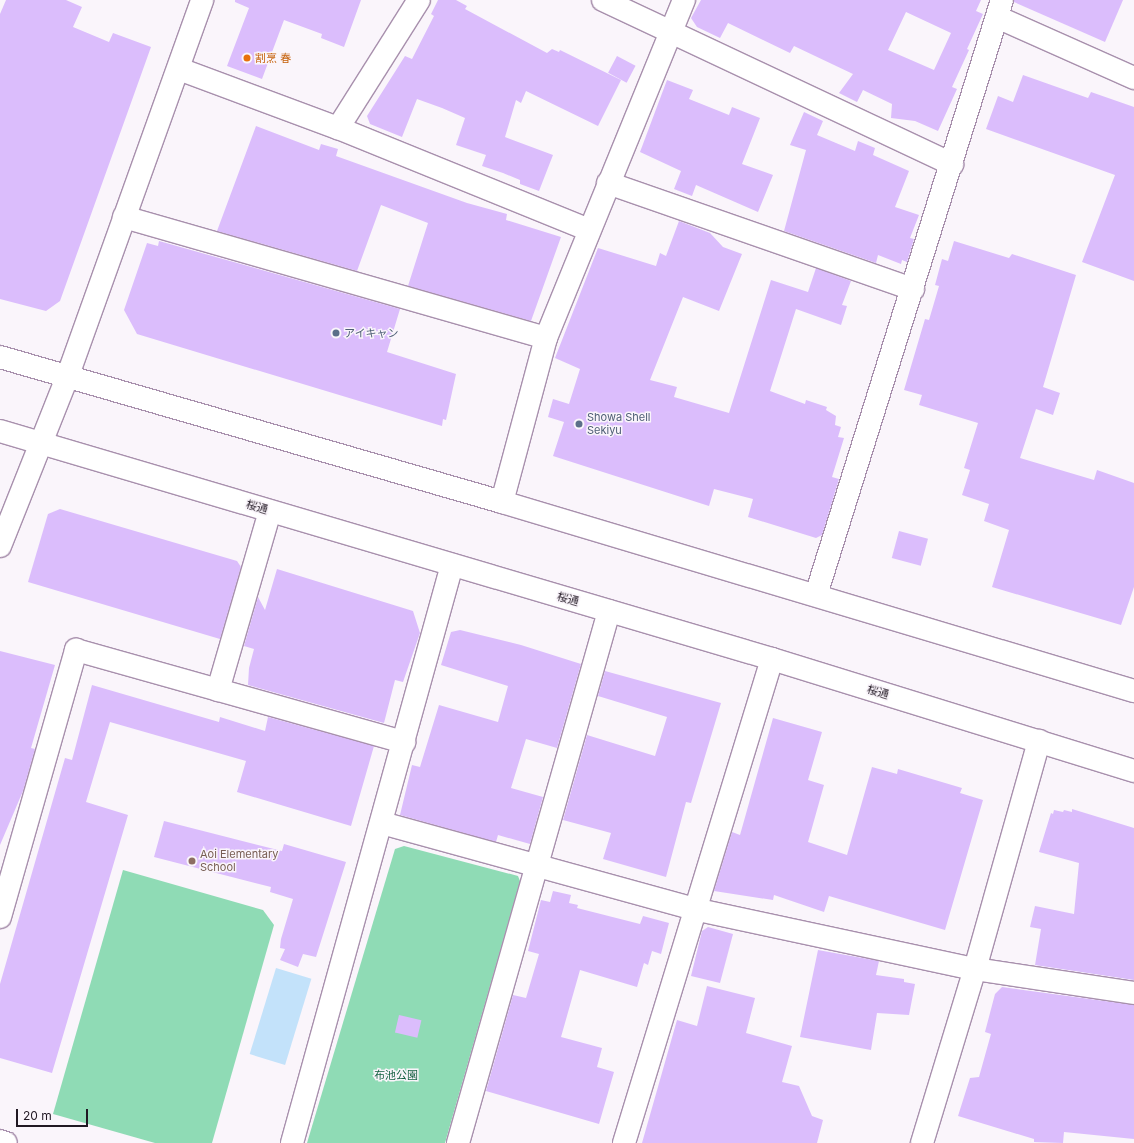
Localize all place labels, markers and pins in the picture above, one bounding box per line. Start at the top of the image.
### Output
place label: 割烹 春 [255,51,291,65]
marker: 割烹 春 [242,53,252,63]
place label: アイキャン [344,326,399,340]
marker: アイキャン [331,328,341,338]
place label: Showa Shell Sekiyu [587,411,651,437]
marker: Showa Shell Sekiyu [574,419,584,429]
place label: Aoi Elementary School [200,848,279,874]
marker: Aoi Elementary School [187,856,197,866]

